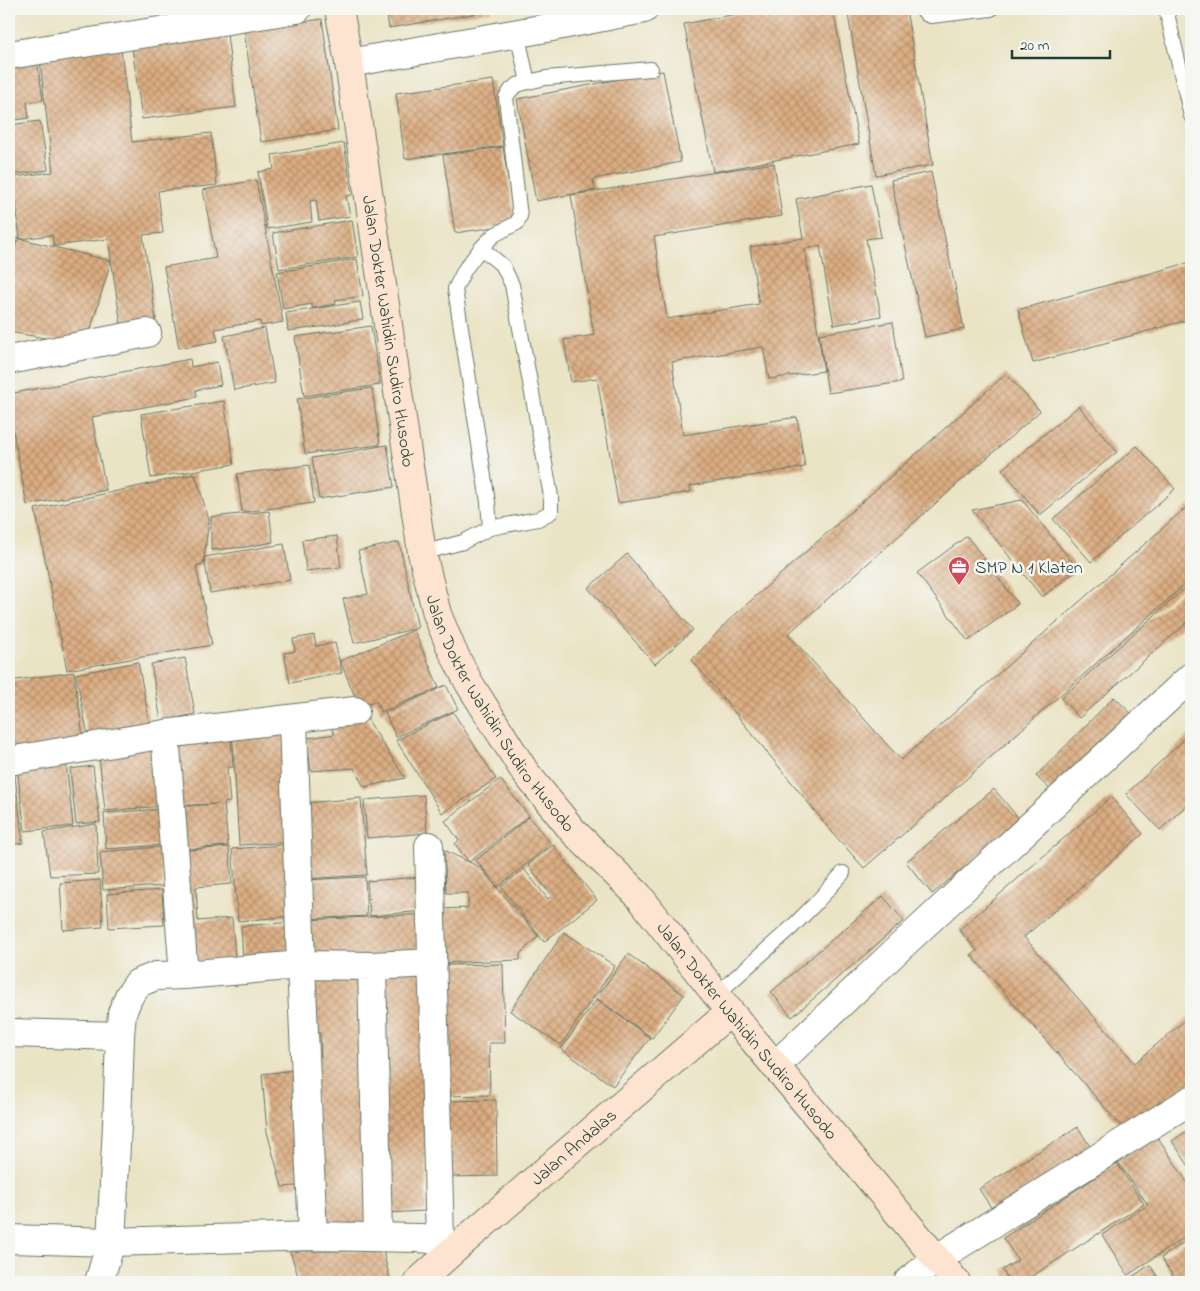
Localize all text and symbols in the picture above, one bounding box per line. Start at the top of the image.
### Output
scale bar [1012,28,1110,60]
text: 20 m [1020,35,1050,57]
street label: Jalan Dokter Wahidin Sudiro Husodo [354,194,420,469]
office icon: SMP N 1 Klaten [947,555,971,586]
place label: SMP N 1 Klaten [975,556,1083,582]
street label: Jalan Dokter Wahidin Sudiro Husodo [418,593,580,839]
street label: Jalan Dokter Wahidin Sudiro Husodo [649,917,843,1146]
street label: Jalan Andalas [526,1104,624,1193]

